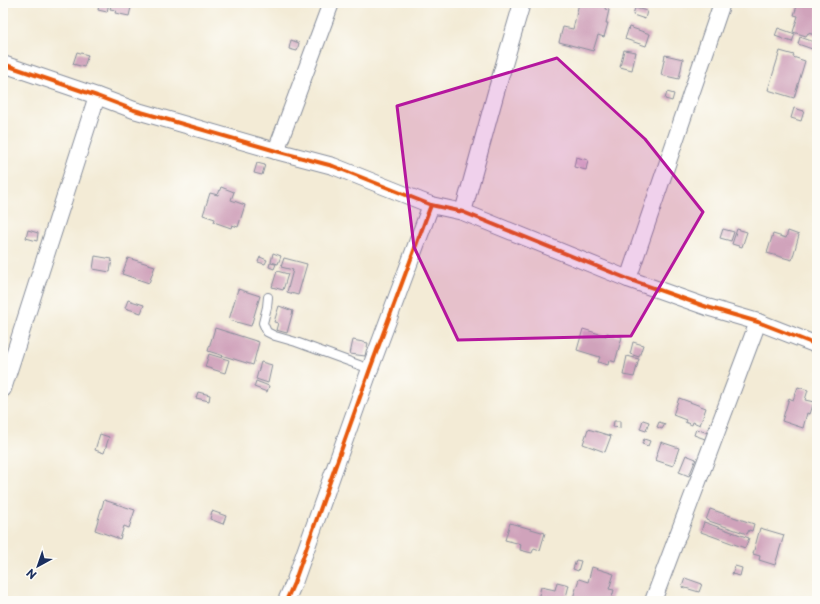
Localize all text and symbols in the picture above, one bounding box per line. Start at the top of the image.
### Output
north arrow [18,546,58,586]
text: N [22,565,40,583]

